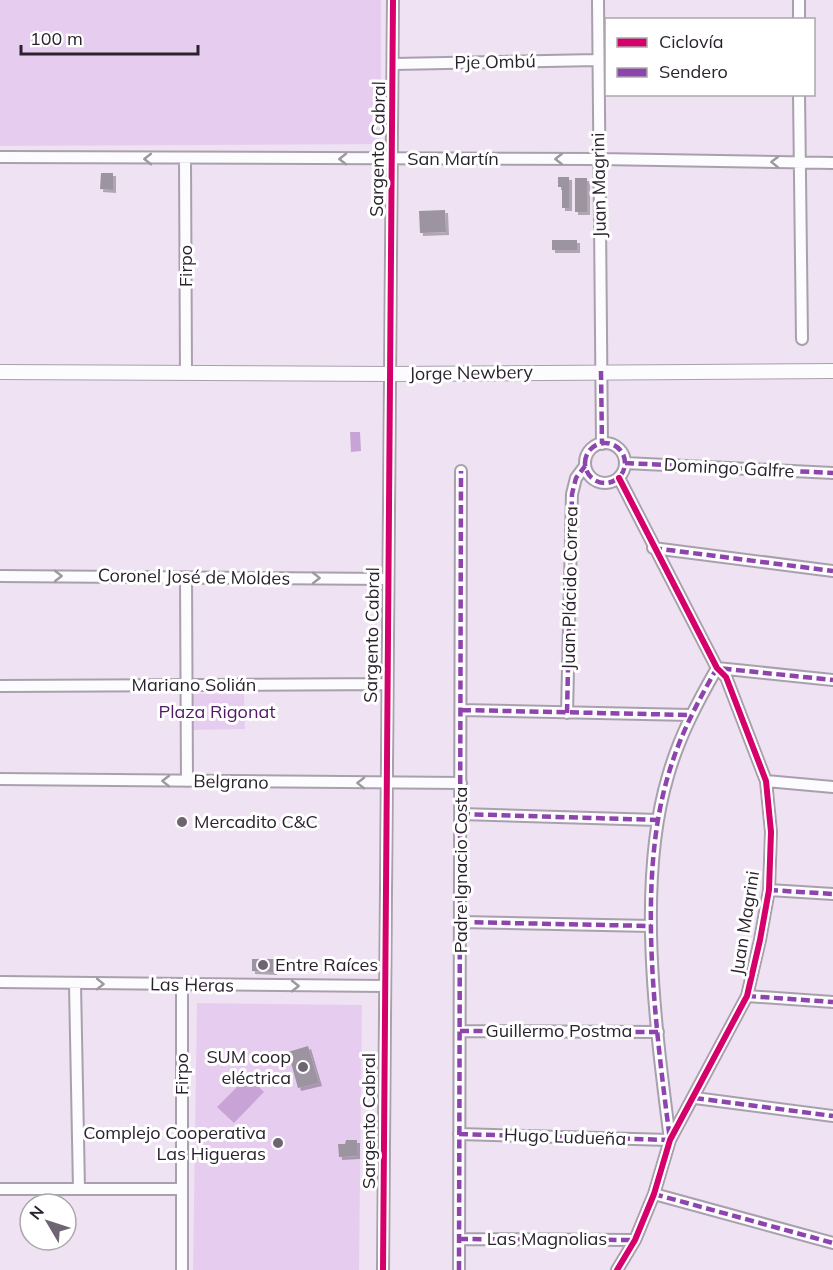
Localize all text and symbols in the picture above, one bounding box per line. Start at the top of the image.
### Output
scale bar [21,18,198,56]
legend [605,18,815,96]
text: 100 m [30,27,83,50]
text: Ciclovía [659,30,724,53]
street label: Pje Ombú [454,49,536,74]
text: Sendero [659,60,728,83]
street label: Sargento Cabral [365,81,390,217]
street label: Juan Magrini [586,132,611,238]
street label: San Martín [407,147,499,170]
one-way arrow [143,153,152,165]
one-way arrow [338,153,347,165]
one-way arrow [554,153,563,165]
one-way arrow [770,156,779,169]
street label: Firpo [174,245,197,287]
street label: Jorge Newbery [409,360,534,385]
street label: Domingo Galfre [663,453,795,482]
street label: Juan Plácido Correa [557,506,582,670]
street label: Coronel José de Moldes [98,563,290,590]
street label: Sargento Cabral [359,567,384,703]
one-way arrow [54,570,63,582]
one-way arrow [312,572,321,584]
street label: Mariano Solián [132,673,256,696]
park label: Plaza Rigonat [158,700,276,723]
street label: Belgrano [193,769,269,794]
one-way arrow [161,775,170,787]
one-way arrow [356,777,365,789]
street label: Padre Ignacio Costa [449,787,472,953]
place label: Mercadito C&C [194,810,318,833]
marker: Mercadito C&C [175,815,189,829]
street label: Juan Magrini [725,869,764,977]
place label: Entre Raíces [275,953,378,976]
marker: Entre Raíces [256,958,270,972]
street label: Las Heras [150,972,234,997]
one-way arrow [96,978,105,990]
one-way arrow [291,980,300,992]
street label: Guillermo Postma [486,1019,632,1042]
place label: SUM coop eléctrica [206,1045,291,1089]
street label: Firpo [170,1053,193,1095]
street label: Sargento Cabral [357,1053,380,1189]
marker: SUM coop eléctrica [296,1060,310,1074]
place label: Complejo Cooperativa Las Higueras [83,1121,266,1165]
street label: Hugo Ludueña [503,1123,627,1150]
marker: Complejo Cooperativa Las Higueras [271,1136,285,1150]
north arrow [18,1192,78,1252]
text: N [25,1202,48,1224]
street label: Las Magnolias [487,1227,607,1250]

